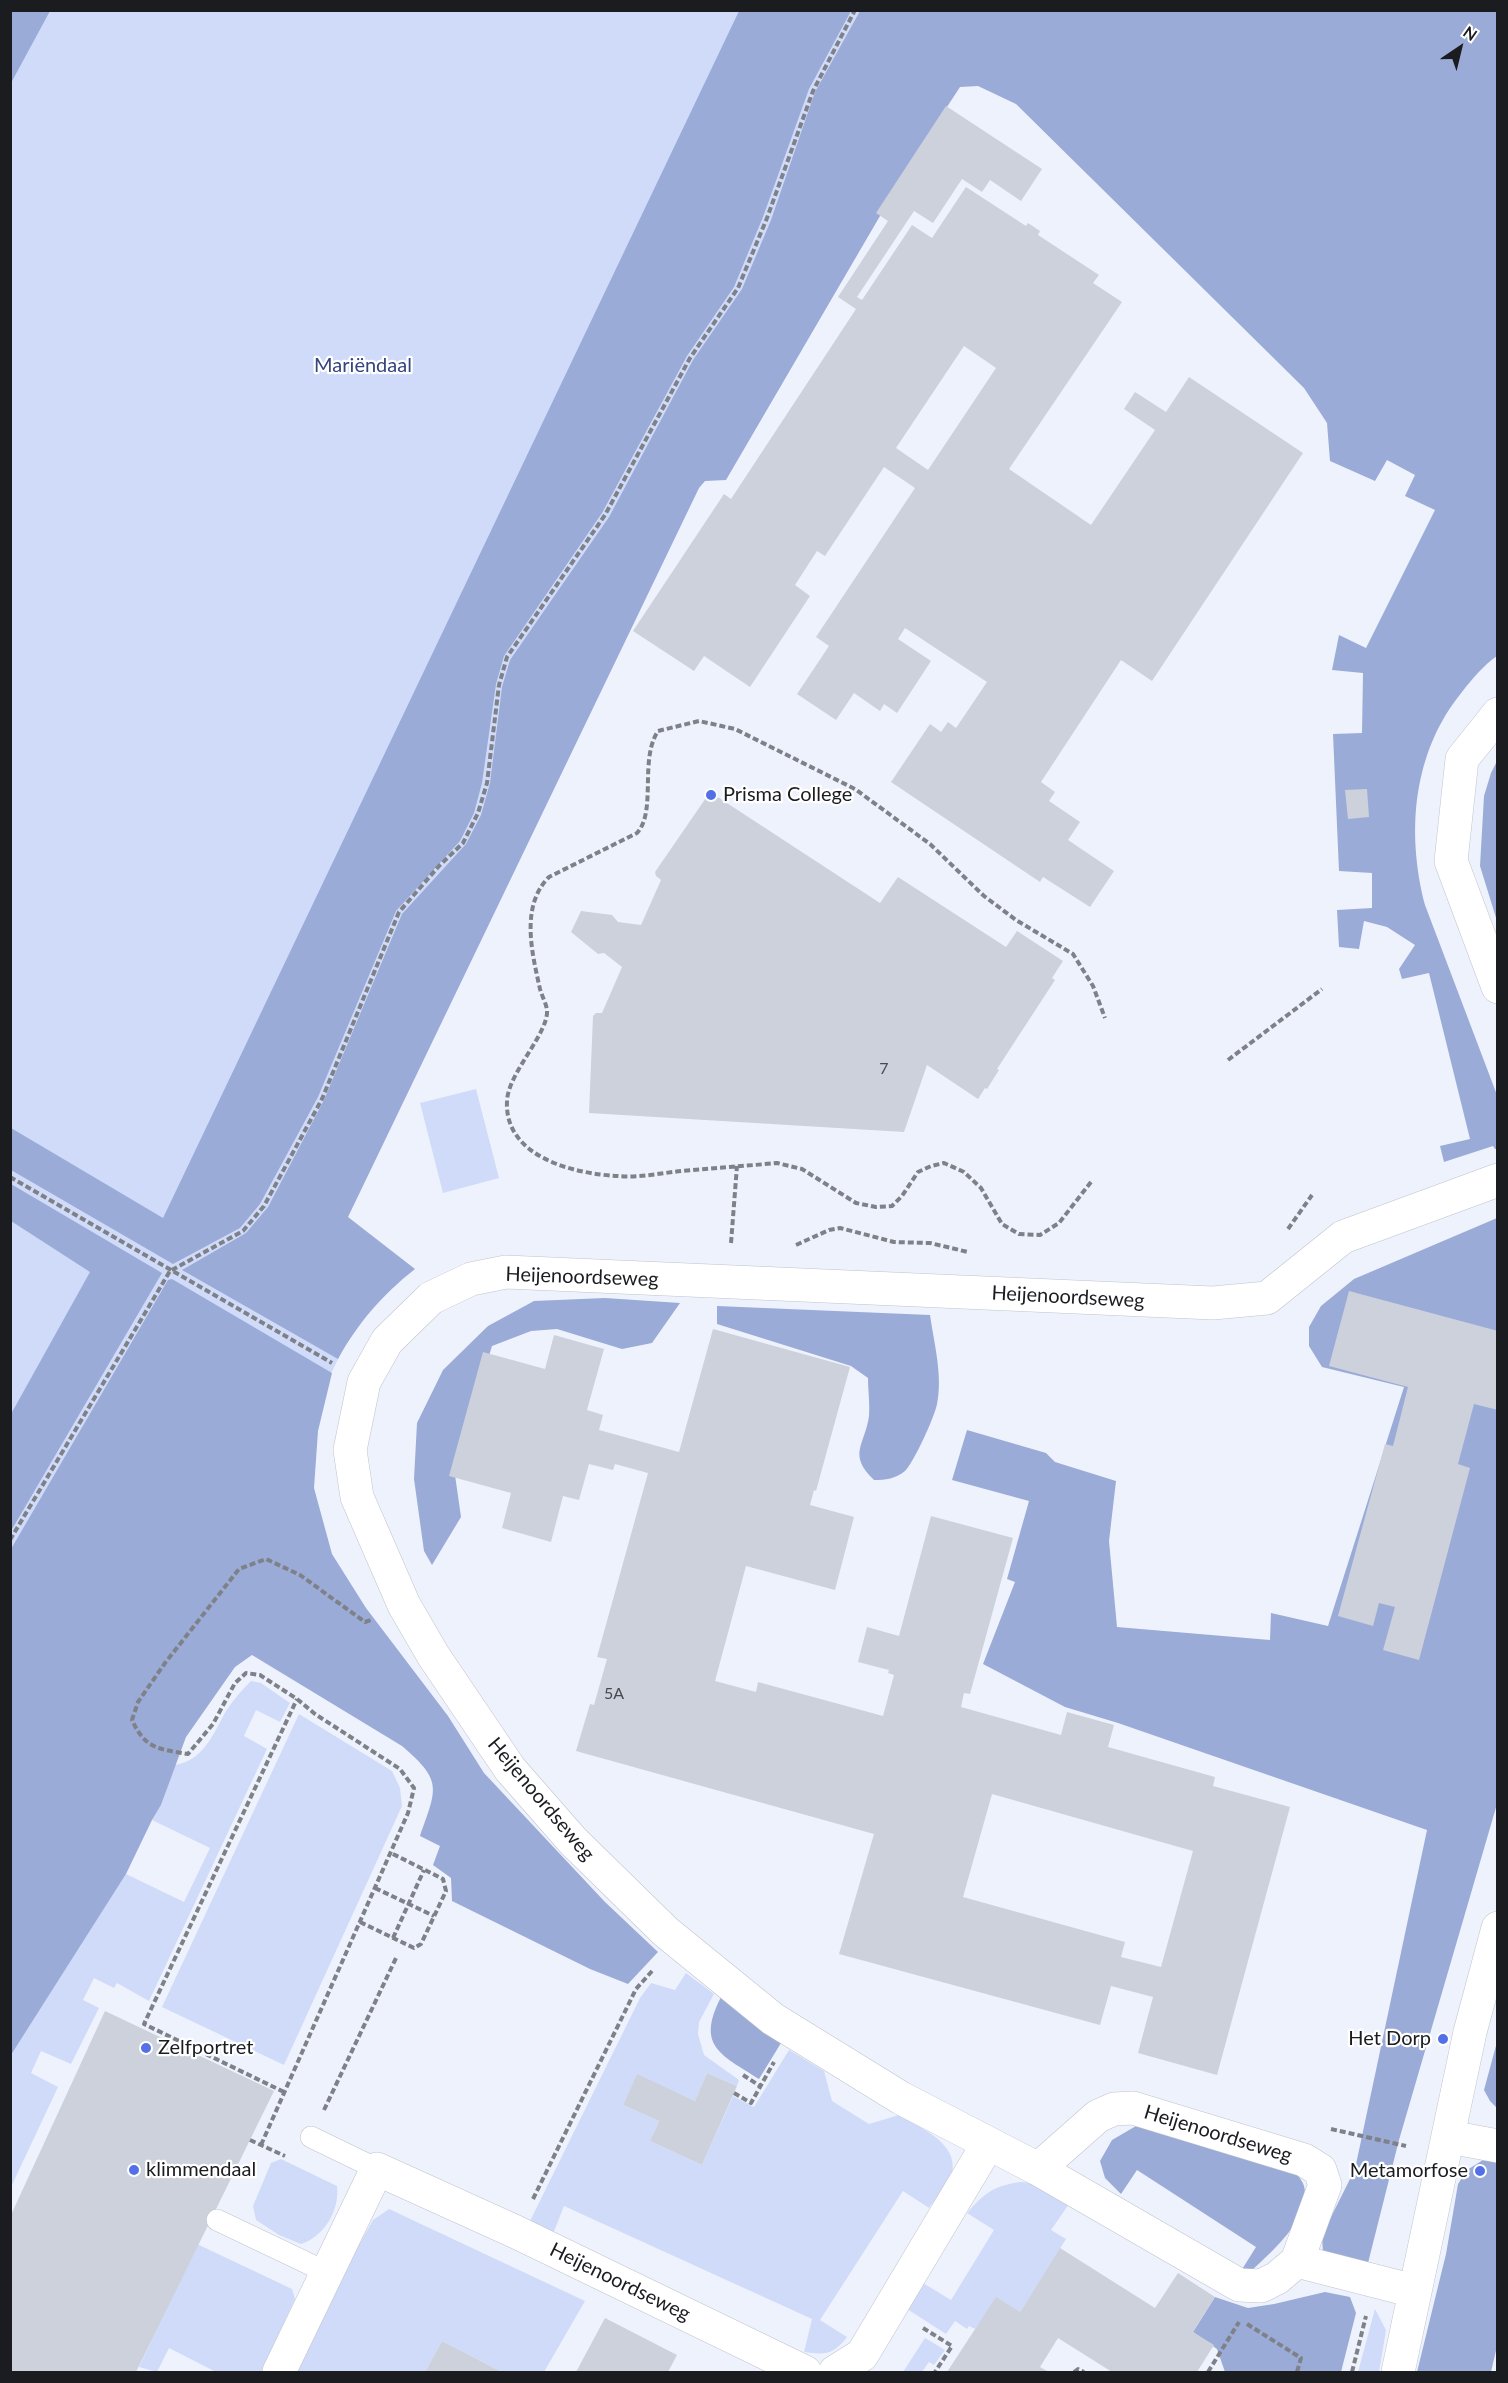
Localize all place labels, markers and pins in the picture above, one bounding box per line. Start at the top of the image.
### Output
place label: Prisma College [723,783,852,807]
marker: Prisma College [704,788,718,802]
place label: Het Dorp [1348,2027,1431,2051]
marker: Het Dorp [1436,2032,1450,2046]
place label: Zelfportret [158,2036,253,2060]
marker: Zelfportret [139,2041,153,2055]
place label: klimmendaal [146,2158,256,2182]
place label: Metamorfose [1350,2159,1468,2183]
marker: klimmendaal [127,2163,141,2177]
marker: Metamorfose [1473,2164,1487,2178]

